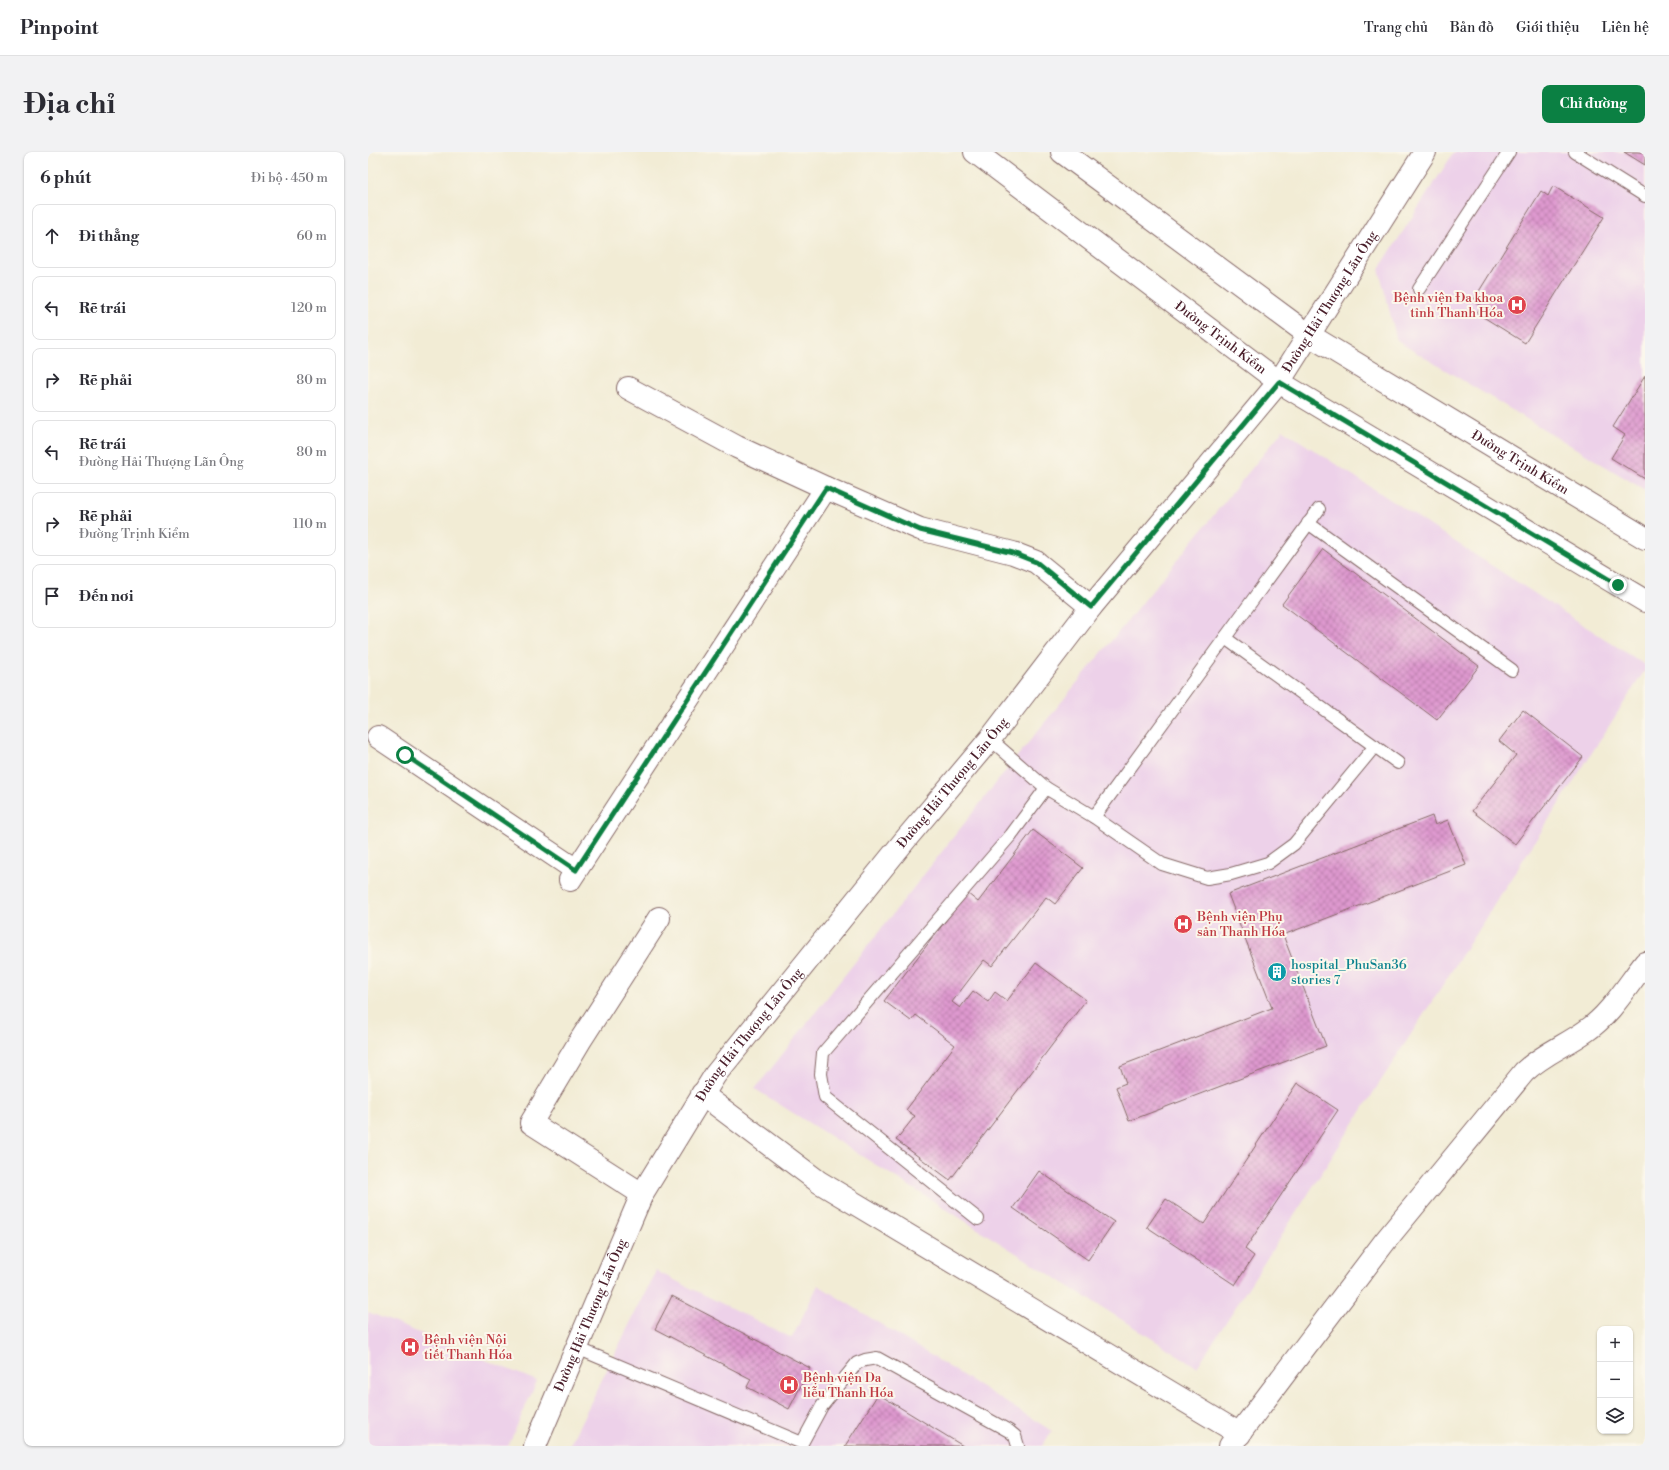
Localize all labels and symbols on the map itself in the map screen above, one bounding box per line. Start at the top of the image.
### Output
street label: Đường Hải Thượng Lãn Ông [1279,228,1381,376]
place label: Bệnh viện Đa khoa tỉnh Thanh Hóa [1393,290,1503,321]
hospital icon: Bệnh viện Đa khoa tỉnh Thanh Hóa [1506,294,1528,316]
street label: Đường Trịnh Kiểm [1172,298,1270,378]
street label: Đường Trịnh Kiểm [1469,427,1572,498]
route end [1609,576,1627,594]
street label: Đường Hải Thượng Lãn Ông [894,714,1012,851]
route start [396,746,414,764]
place label: Bệnh viện Phụ sản Thanh Hóa [1196,909,1286,940]
hospital icon: Bệnh viện Phụ sản Thanh Hóa [1172,913,1194,935]
place label: hospital_PhuSan36 stories 7 [1291,957,1407,988]
building icon: hospital_PhuSan36 stories 7 [1266,961,1288,983]
street label: Đường Hải Thượng Lãn Ông [693,965,806,1105]
street label: Đường Hải Thượng Lãn Ông [551,1236,630,1394]
place label: Bệnh viện Nội tiết Thanh Hóa [423,1332,513,1363]
hospital icon: Bệnh viện Nội tiết Thanh Hóa [399,1336,421,1358]
place label: Bệnh viện Da liễu Thanh Hóa [802,1370,894,1401]
hospital icon: Bệnh viện Da liễu Thanh Hóa [778,1374,800,1396]

